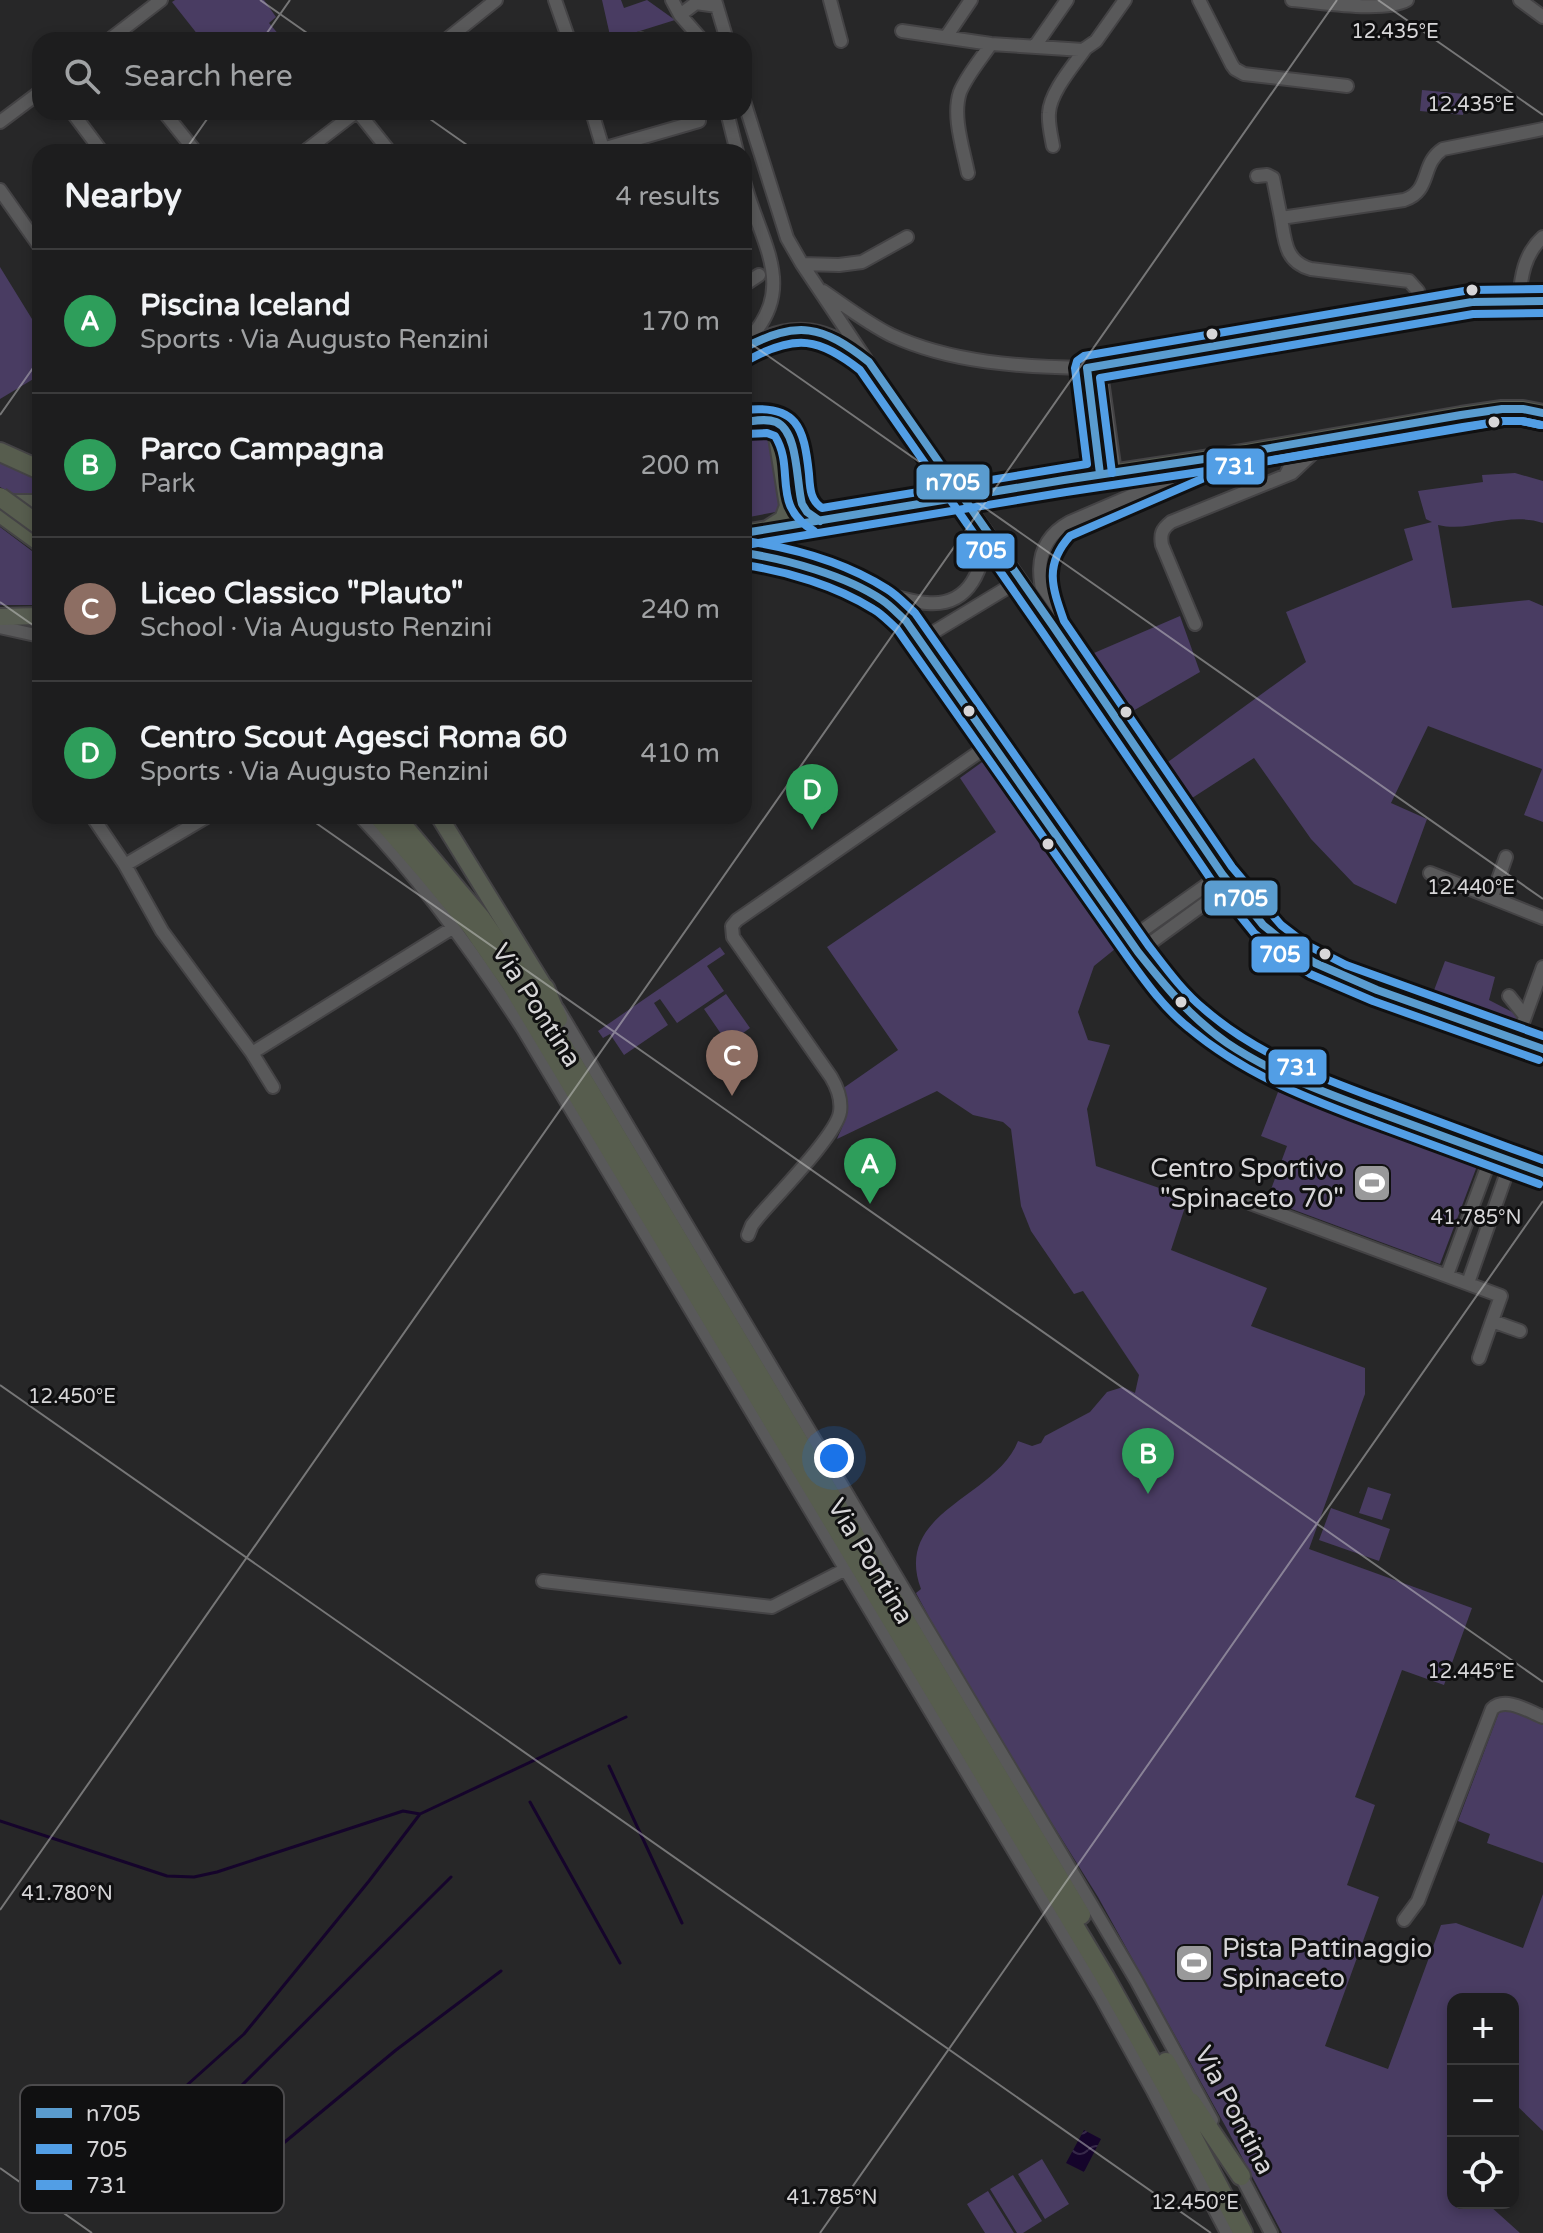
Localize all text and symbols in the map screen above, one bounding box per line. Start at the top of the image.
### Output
text: 12.435°E [1351,20,1439,44]
search box [32,32,752,120]
icon: search [60,54,104,98]
text: Search here [124,58,293,95]
text: 12.435°E [1427,93,1515,117]
text: Nearby [64,176,182,217]
text: 4 results [615,181,720,212]
unlabelled marker [1464,282,1480,298]
text: Piscina Iceland [140,287,351,324]
text: A [80,306,100,337]
text: 170 m [640,306,720,337]
text: Sports · Via Augusto Renzini [140,324,489,355]
unlabelled marker [1204,326,1220,342]
unlabelled marker [1486,414,1502,430]
text: Parco Campagna [140,431,384,468]
line badge: 731 [1205,447,1266,486]
text: B [81,450,99,481]
text: 200 m [640,450,720,481]
text: 731 [1214,454,1256,480]
line badge: n705 [915,463,991,501]
text: Park [140,468,196,499]
text: n705 [926,470,980,496]
line badge: 705 [955,532,1016,570]
text: 705 [965,538,1007,564]
text: Liceo Classico "Plauto" [140,575,463,612]
text: C [81,594,99,625]
text: 240 m [640,594,720,625]
text: School · Via Augusto Renzini [140,612,492,643]
unlabelled marker [961,703,977,719]
unlabelled marker [1118,704,1134,720]
text: Centro Scout Agesci Roma 60 [140,719,567,756]
text: D [80,738,100,769]
text: 410 m [640,738,720,769]
text: Sports · Via Augusto Renzini [140,756,489,787]
pin: D [786,764,838,830]
unlabelled marker [1040,836,1056,852]
text: 12.440°E [1427,876,1515,900]
line badge: n705 [1203,879,1279,917]
text: n705 [1214,886,1268,912]
line badge: 705 [1250,935,1311,974]
street label: Via Pontina [485,938,588,1073]
text: 705 [1259,942,1301,968]
unlabelled marker [1317,946,1333,962]
unlabelled marker [1173,994,1189,1010]
pin: C [706,1030,758,1096]
line badge: 731 [1267,1048,1328,1086]
text: 731 [1276,1055,1318,1081]
pin: A [844,1138,896,1204]
place label: Centro Sportivo "Spinaceto 70" [1150,1153,1344,1214]
sports icon: Centro Sportivo "Spinaceto 70" [1351,1162,1393,1204]
text: 41.785°N [1430,1206,1522,1230]
text: 12.450°E [28,1385,116,1409]
pin: B [1122,1428,1174,1494]
your location [814,1438,854,1478]
street label: Via Pontina [821,1493,920,1630]
text: 12.445°E [1427,1660,1515,1684]
text: 41.780°N [21,1882,113,1906]
place label: Pista Pattinaggio Spinaceto [1222,1933,1432,1994]
sports icon: Pista Pattinaggio Spinaceto [1173,1942,1215,1984]
map controls [1447,1993,1519,2209]
button: + [1447,1993,1519,2065]
street label: Via Pontina [1188,2041,1281,2180]
button: − [1447,2065,1519,2137]
legend [20,2085,284,2213]
text: n705 [86,2101,141,2127]
text: 705 [86,2137,127,2163]
button: locate [1447,2137,1519,2209]
text: 731 [86,2173,127,2199]
text: 41.785°N [786,2186,878,2210]
text: 12.450°E [1151,2191,1239,2215]

